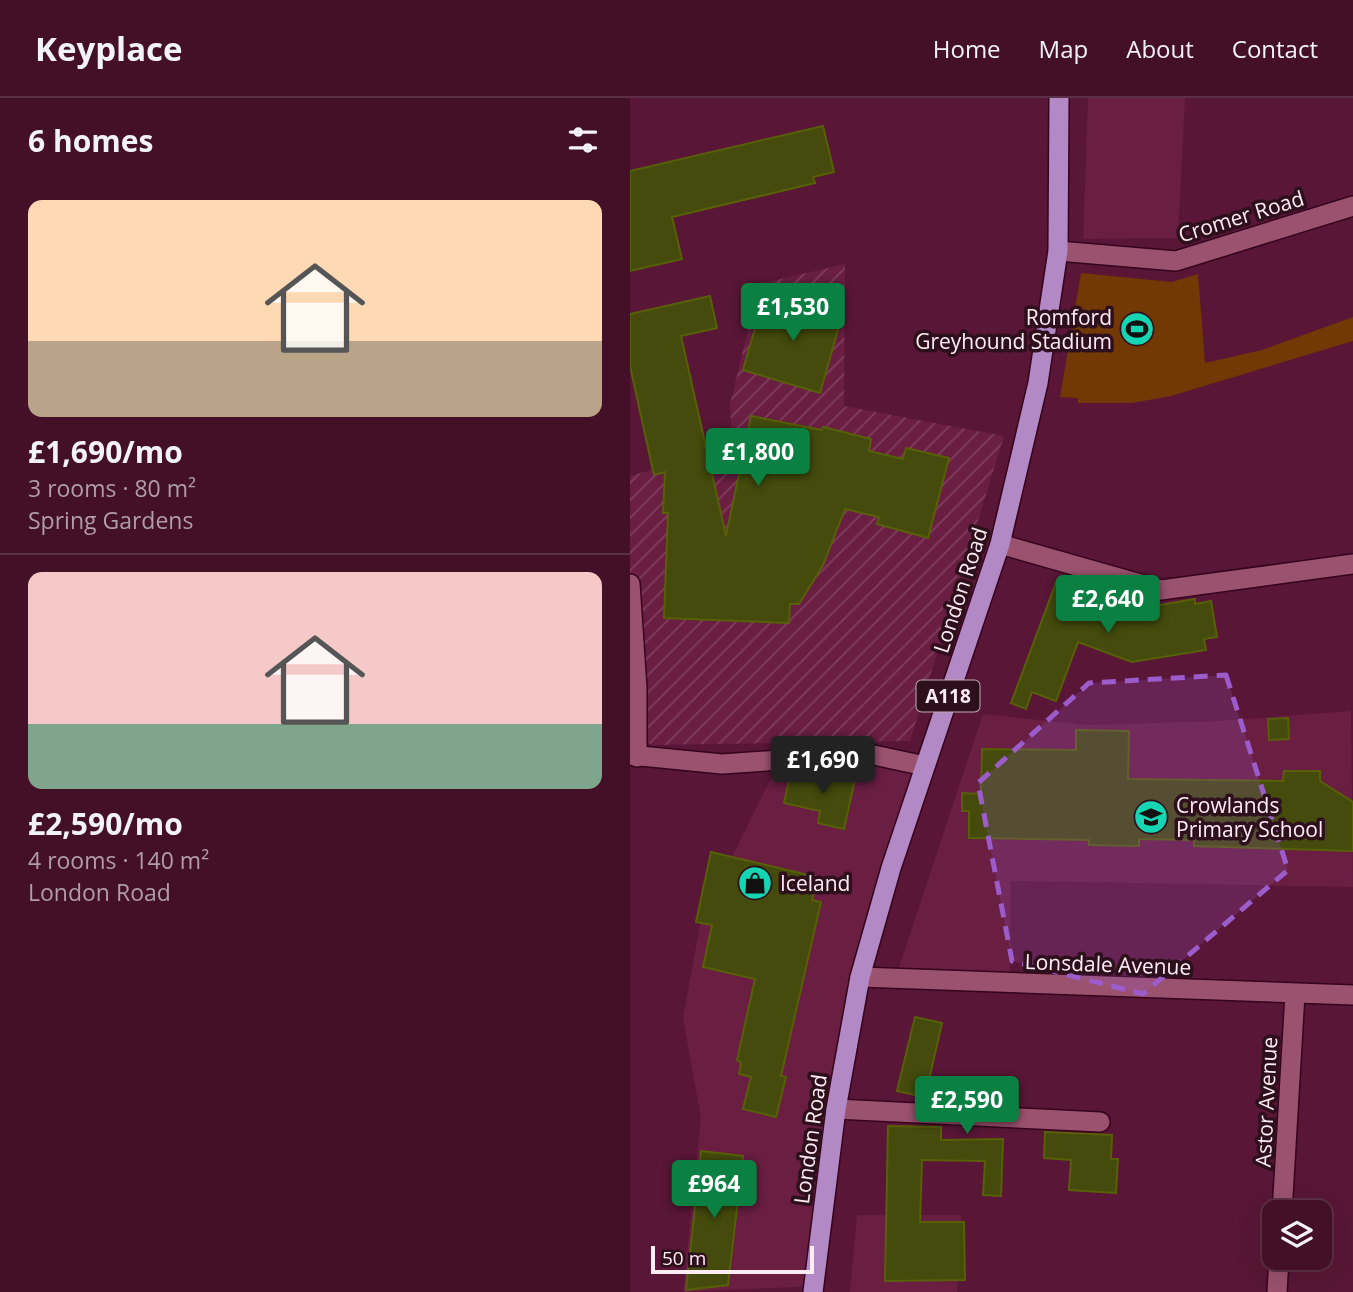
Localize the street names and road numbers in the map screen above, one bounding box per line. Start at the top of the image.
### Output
street label: Cromer Road [1175,184,1307,248]
street label: London Road [927,524,993,656]
road number: A118 [916,680,980,712]
street label: Lonsdale Avenue [1024,947,1192,981]
street label: Astor Avenue [1249,1036,1283,1168]
street label: London Road [787,1072,833,1206]

